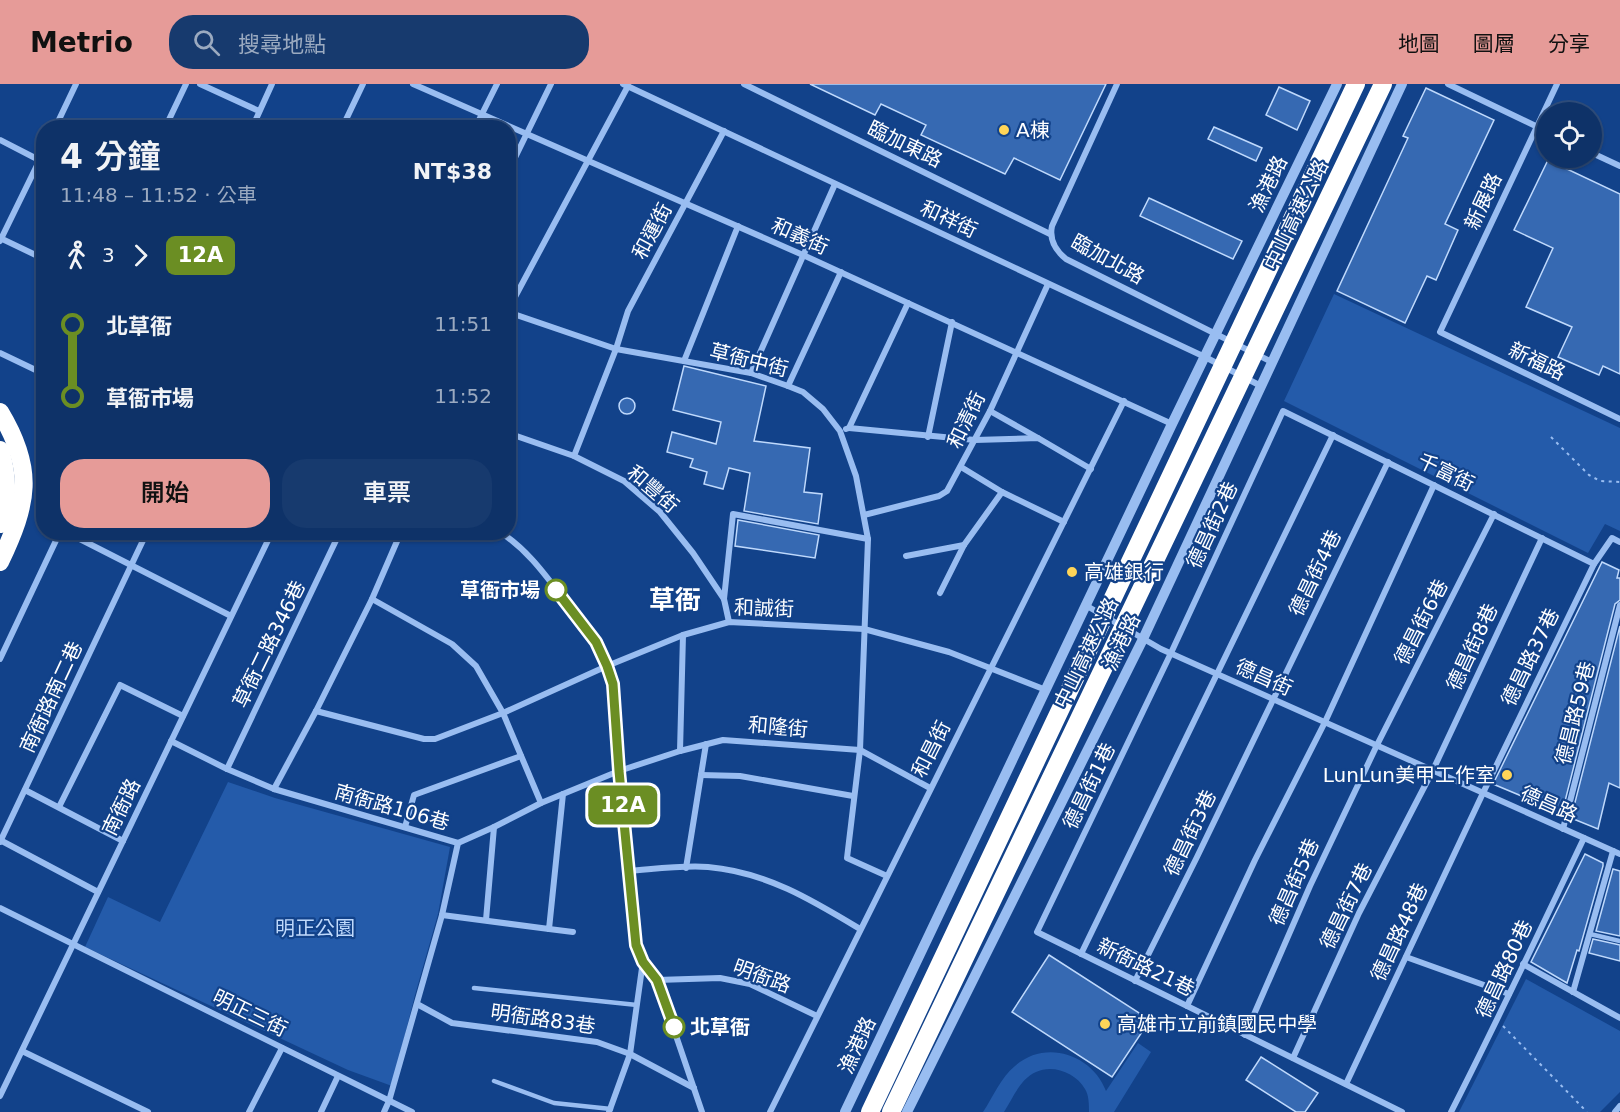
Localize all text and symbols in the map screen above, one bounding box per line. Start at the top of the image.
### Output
search box [169,15,589,69]
text: Metrio [30,26,133,59]
icon: search [190,26,223,59]
text: 搜尋地點 [238,32,326,57]
text: 地圖 [1398,32,1440,56]
text: 圖層 [1473,32,1515,56]
text: 分享 [1548,32,1590,56]
map controls [1536,102,1602,168]
button: locate [1536,102,1602,168]
street label: 臨加東路 [864,116,946,172]
place label: A棟 [1016,118,1050,142]
marker: A棟 [997,123,1011,137]
text: 4 分鐘 [60,137,160,176]
street label: 漁港路 [1244,152,1292,216]
street label: 中山高速公路 [1259,156,1333,274]
text: NT$38 [413,159,492,184]
street label: 新展路 [1459,169,1507,233]
text: 11:48 – 11:52 · 公車 [60,183,257,207]
street label: 和祥街 [917,195,981,243]
street label: 和運街 [627,199,677,263]
street label: 和義街 [768,213,832,259]
street label: 臨加北路 [1067,229,1149,289]
icon: walk [60,239,93,272]
icon: forward [124,239,157,272]
text: 3 [102,243,115,267]
text: 12A [178,243,223,267]
text: 11:51 [434,312,492,336]
text: 北草衙 [106,314,172,339]
street label: 新福路 [1505,337,1569,385]
street label: 草衙中街 [707,339,791,381]
text: 11:52 [434,384,492,408]
text: 草衙市場 [106,386,194,411]
street label: 和清街 [942,388,990,452]
street label: 千富街 [1414,448,1478,496]
button: 開始 [60,459,270,528]
button: 車票 [282,459,492,528]
street label: 和豐街 [622,460,684,518]
street label: 德昌街2巷 [1182,478,1242,572]
street label: 德昌街4巷 [1284,526,1346,620]
place label: 高雄銀行 [1084,560,1164,584]
marker: 高雄銀行 [1065,565,1079,579]
street label: 德昌街6巷 [1389,575,1453,669]
street label: 草衙二路346巷 [228,577,310,711]
place label: 草衙市場 [460,578,540,602]
marker: 草衙市場 [545,579,567,601]
district label: 草衙 [649,585,701,615]
street label: 中山高速公路 [1049,594,1123,712]
street label: 和誠街 [734,595,794,621]
street label: 德昌街8巷 [1442,600,1502,694]
street label: 德昌路37巷 [1496,604,1564,710]
street label: 漁港路 [1097,610,1145,674]
street label: 南衙路南二巷 [15,638,87,756]
street label: 德昌街 [1232,654,1296,700]
street label: 德昌路59巷 [1551,659,1599,767]
street label: 和隆街 [747,712,809,742]
street label: 和昌街 [907,717,955,781]
street label: 德昌街1巷 [1058,739,1120,833]
place label: LunLun美甲工作室 [1323,763,1495,787]
marker: LunLun美甲工作室 [1500,768,1514,782]
street label: 南衙路 [97,775,145,839]
street label: 南衙路106巷 [332,779,452,835]
street label: 德昌路 [1517,781,1581,827]
line badge: 12A [588,786,658,824]
street label: 德昌街3巷 [1159,786,1221,880]
text: 12A [600,793,646,817]
street label: 德昌街5巷 [1264,835,1324,929]
street label: 德昌街7巷 [1315,859,1377,953]
street label: 德昌路48巷 [1366,879,1432,985]
park label: 明正公園 [275,916,355,940]
street label: 德昌路80巷 [1471,916,1537,1022]
street label: 新衙路21巷 [1093,933,1199,1001]
street label: 明衙路 [730,954,794,998]
street label: 明正三街 [209,985,291,1041]
street label: 明衙路83巷 [489,1000,597,1038]
place label: 高雄市立前鎮國民中學 [1117,1012,1317,1036]
street label: 漁港路 [833,1013,881,1077]
place label: 北草衙 [690,1015,750,1039]
marker: 北草衙 [663,1016,685,1038]
marker: 高雄市立前鎮國民中學 [1098,1017,1112,1031]

